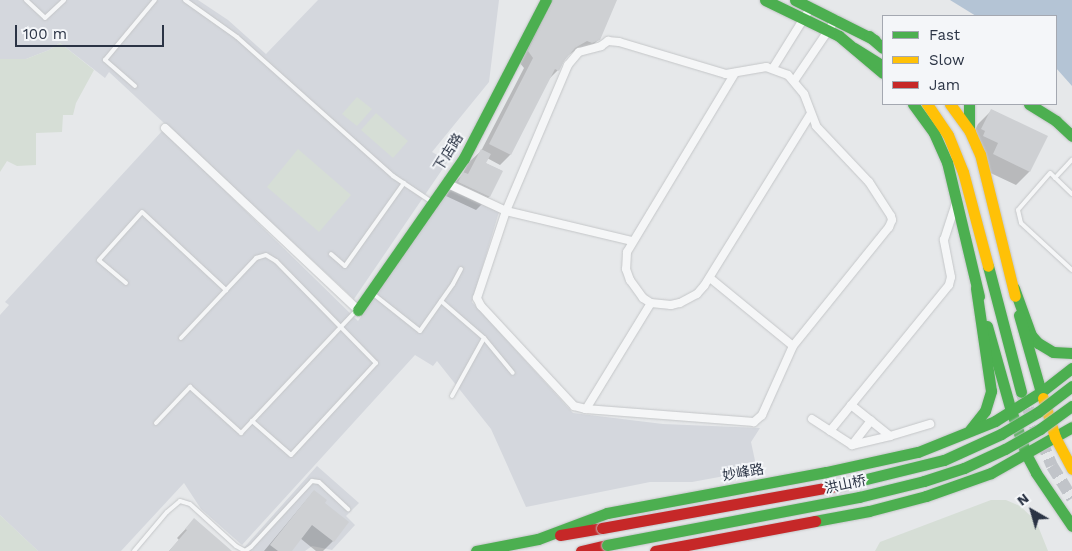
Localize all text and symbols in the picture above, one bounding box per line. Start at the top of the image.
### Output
scale bar [18,15,166,47]
legend [882,15,1057,105]
text: 100 m [23,25,67,43]
text: Fast [929,26,960,44]
text: Slow [929,51,965,69]
text: Jam [929,76,960,94]
street label: 下店路 [430,130,466,174]
street label: 妙峰路 [721,460,765,484]
street label: 洪山桥 [823,471,867,497]
north arrow [1007,486,1057,536]
text: N [1014,490,1032,509]

